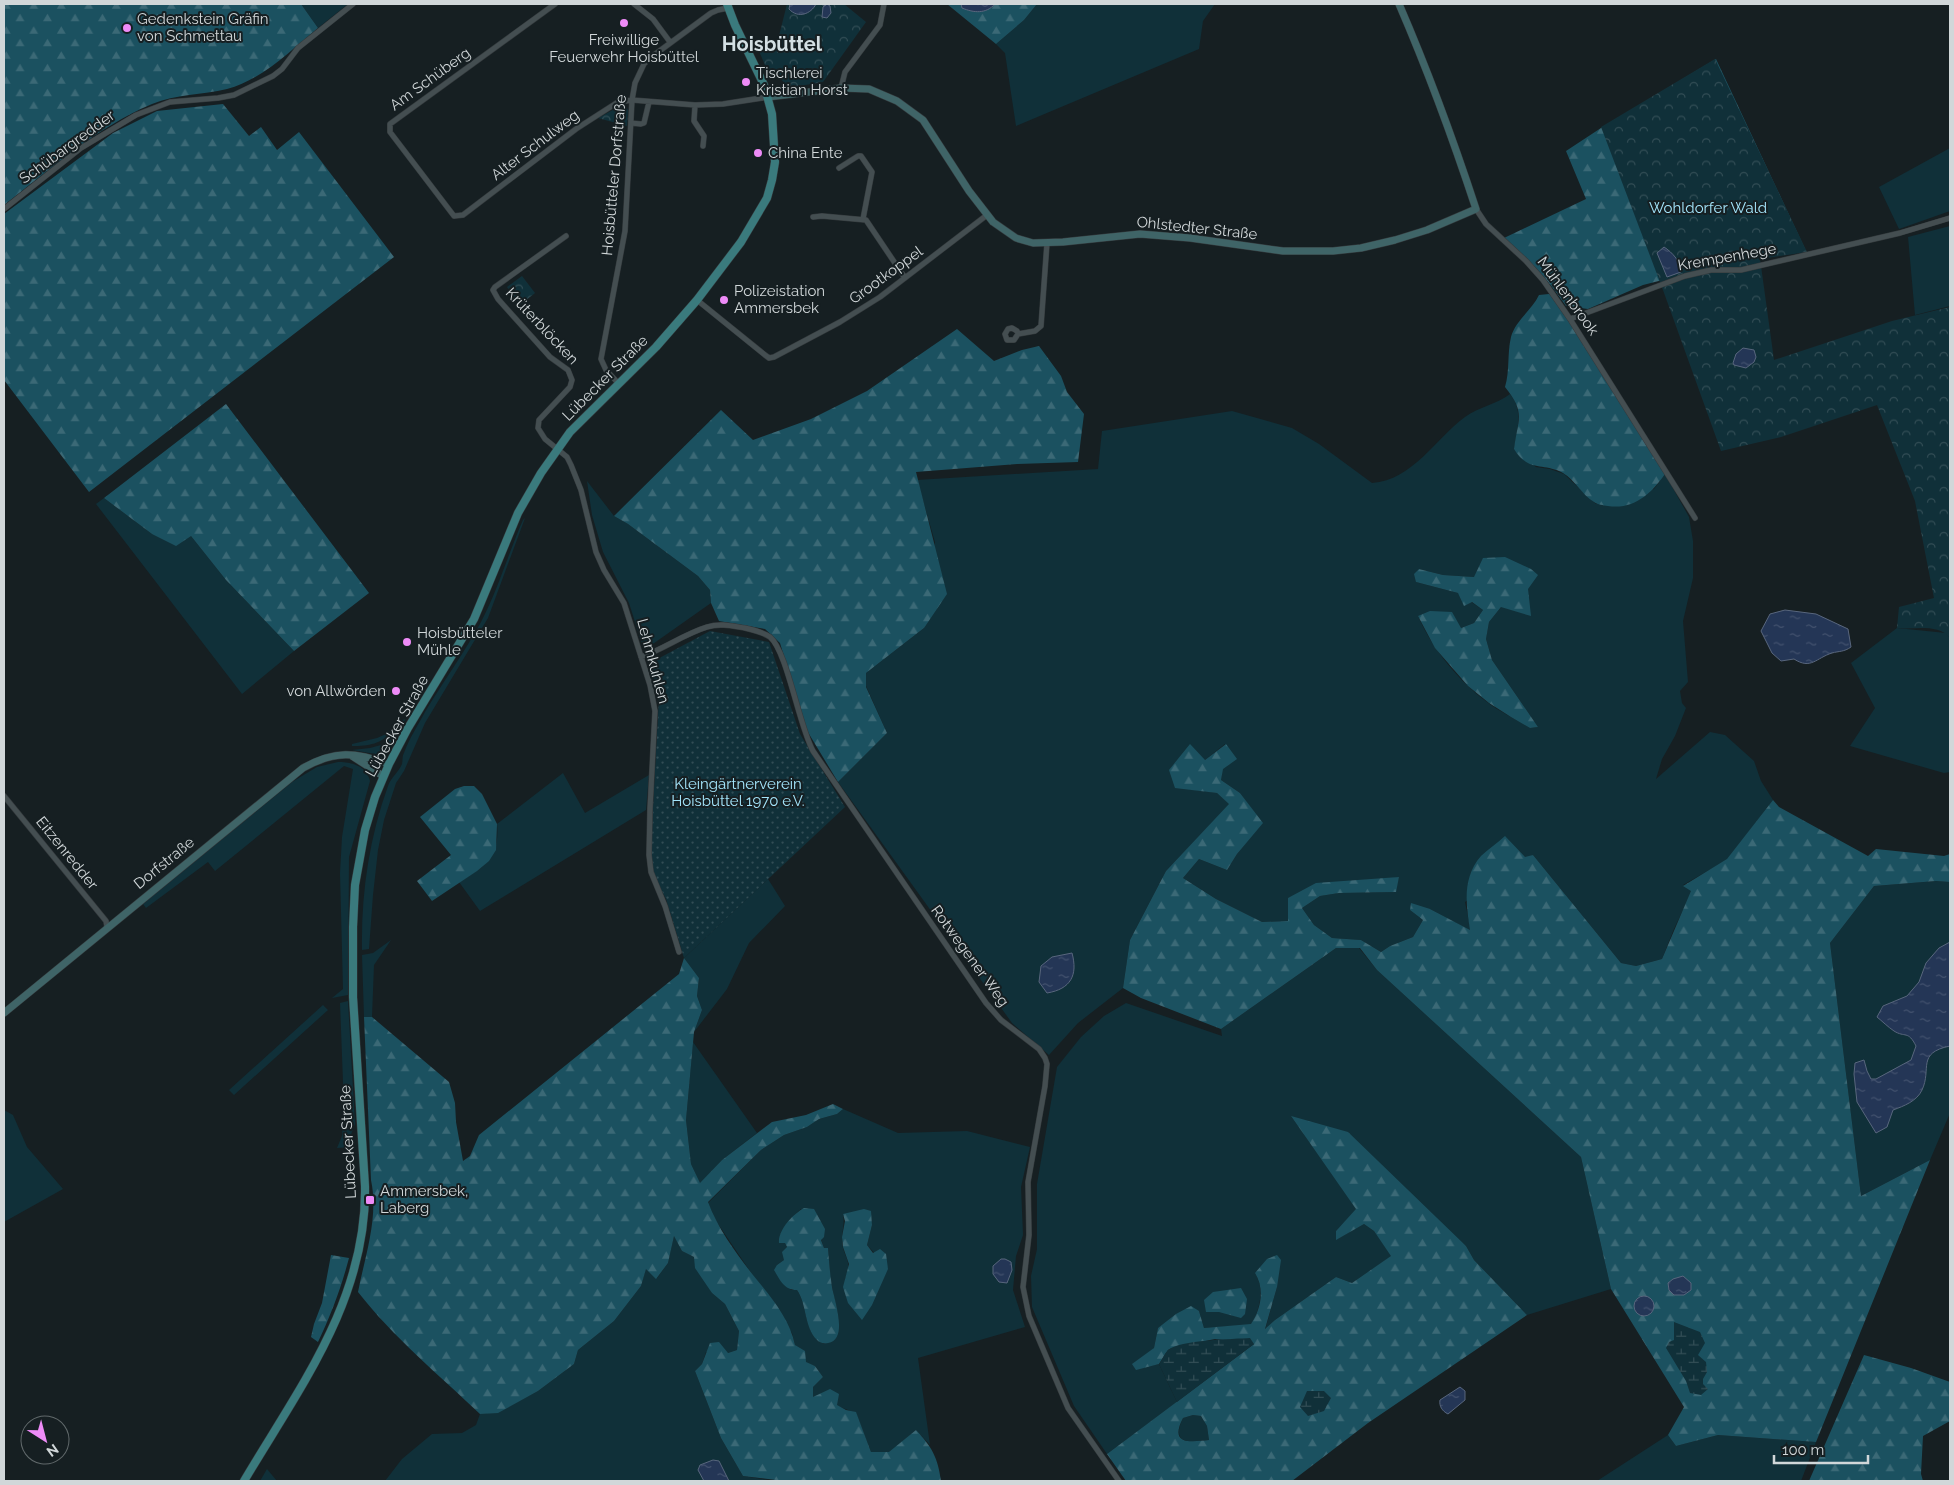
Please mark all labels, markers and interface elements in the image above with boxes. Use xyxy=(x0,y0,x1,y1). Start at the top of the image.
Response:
place label: Gedenkstein Gräfin von Schmettau xyxy=(137,10,269,45)
marker: Freiwillige Feuerwehr Hoisbüttel xyxy=(618,17,630,29)
marker: Gedenkstein Gräfin von Schmettau xyxy=(121,22,133,34)
place label: Freiwillige Feuerwehr Hoisbüttel xyxy=(549,31,700,66)
district label: Hoisbüttel xyxy=(722,32,823,56)
street label: Am Schüberg xyxy=(386,44,474,114)
place label: Tischlerei Kristian Horst xyxy=(756,64,848,99)
marker: Tischlerei Kristian Horst xyxy=(740,76,752,88)
street label: Hoisbütteler Dorfstraße xyxy=(598,94,630,256)
street label: Schübargredder xyxy=(16,106,119,188)
street label: Alter Schulweg xyxy=(487,106,583,184)
place label: China Ente xyxy=(768,144,843,162)
marker: China Ente xyxy=(752,147,764,159)
park label: Wohldorfer Wald xyxy=(1649,199,1767,217)
street label: Ohlstedter Straße xyxy=(1136,213,1258,243)
street label: Krempenhege xyxy=(1676,239,1778,275)
street label: Grootkoppel xyxy=(846,242,927,308)
street label: Mühlenbrook xyxy=(1534,253,1602,339)
place label: Polizeistation Ammersbek xyxy=(734,282,825,317)
street label: Krüterblöcken xyxy=(502,284,582,368)
marker: Polizeistation Ammersbek xyxy=(718,294,730,306)
street label: Lübecker Straße xyxy=(559,331,652,424)
street label: Lehmkuhlen xyxy=(633,617,673,705)
place label: Hoisbütteler Mühle xyxy=(417,624,503,659)
marker: Hoisbütteler Mühle xyxy=(401,636,413,648)
street label: Lübecker Straße xyxy=(362,672,432,780)
place label: von Allwörden xyxy=(286,682,386,700)
marker: von Allwörden xyxy=(390,685,402,697)
park label: Kleingärtnerverein Hoisbüttel 1970 e.V. xyxy=(671,775,805,810)
street label: Eitzenredder xyxy=(32,813,102,894)
street label: Dorfstraße xyxy=(130,833,198,893)
street label: Rotwegener Weg xyxy=(927,902,1013,1010)
street label: Lübecker Straße xyxy=(336,1085,360,1199)
place label: Ammersbek, Laberg xyxy=(380,1182,468,1217)
marker: Ammersbek, Laberg xyxy=(364,1194,376,1206)
north arrow xyxy=(20,1415,70,1465)
scale bar xyxy=(1774,1432,1868,1464)
text: N xyxy=(44,1441,62,1460)
text: 100 m xyxy=(1782,1441,1824,1459)

